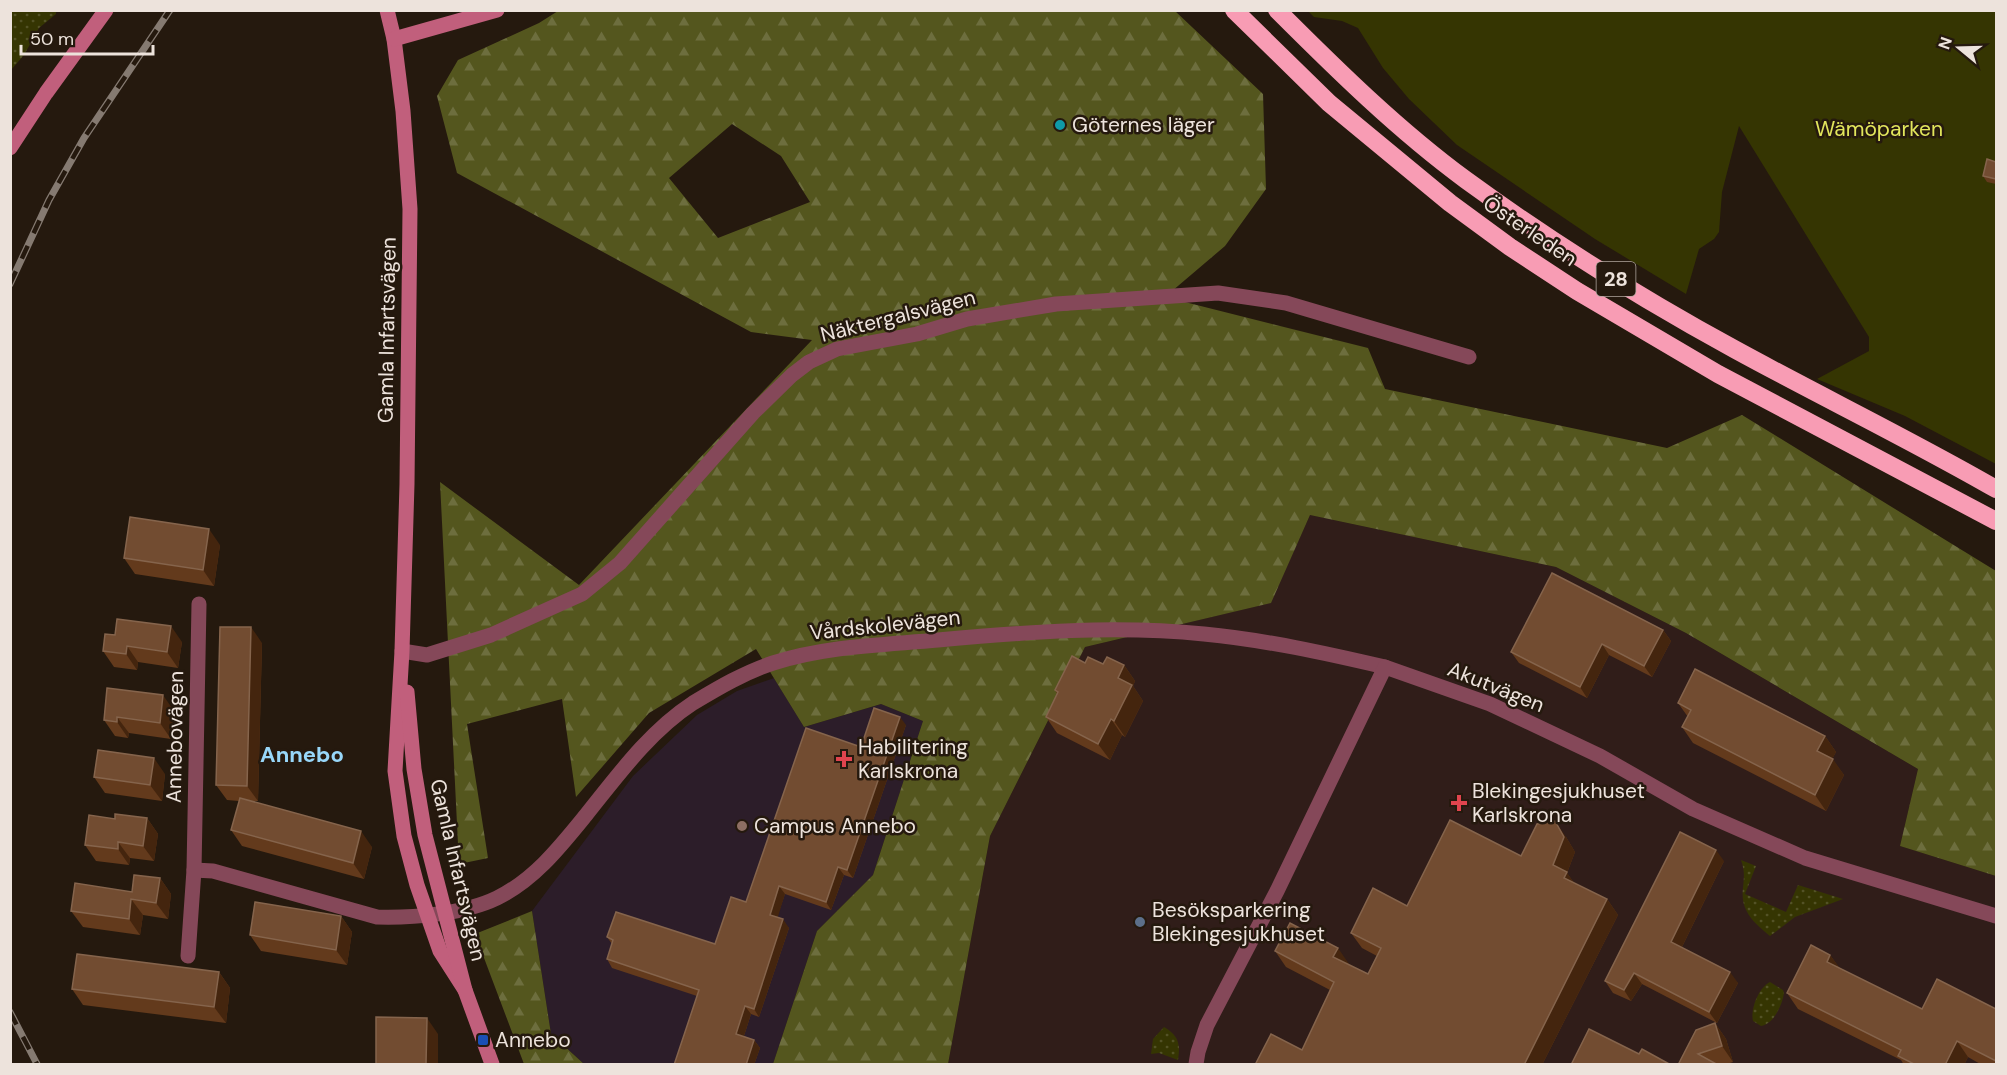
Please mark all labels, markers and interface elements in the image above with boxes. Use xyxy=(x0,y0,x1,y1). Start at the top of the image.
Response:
scale bar xyxy=(21,18,153,56)
north arrow xyxy=(1929,18,1989,78)
text: 50 m xyxy=(30,27,74,51)
text: N xyxy=(1933,34,1957,52)
place label: Göternes läger xyxy=(1072,111,1215,139)
park label: Wämöparken xyxy=(1815,115,1943,143)
marker: Göternes läger xyxy=(1053,118,1067,132)
street label: Österleden xyxy=(1478,189,1582,273)
street label: Gamla Infartsvägen xyxy=(371,237,403,423)
road number: 28 xyxy=(1596,262,1636,296)
street label: Näktergalsvägen xyxy=(817,283,979,349)
street label: Vårdskolevägen xyxy=(808,603,962,647)
street label: Akutvägen xyxy=(1443,655,1549,719)
street label: Annebovägen xyxy=(160,671,190,803)
place label: Habilitering Karlskrona xyxy=(858,733,968,785)
district label: Annebo xyxy=(260,740,344,769)
marker: Habilitering Karlskrona xyxy=(835,750,853,768)
street label: Gamla Infartsvägen xyxy=(423,776,493,964)
place label: Blekingesjukhuset Karlskrona xyxy=(1472,777,1645,829)
marker: Blekingesjukhuset Karlskrona xyxy=(1450,794,1468,812)
place label: Campus Annebo xyxy=(754,812,916,840)
marker: Campus Annebo xyxy=(735,819,749,833)
place label: Besöksparkering Blekingesjukhuset xyxy=(1152,896,1325,948)
marker: Besöksparkering Blekingesjukhuset xyxy=(1133,915,1147,929)
place label: Annebo xyxy=(495,1026,571,1054)
marker: Annebo xyxy=(476,1033,490,1047)

